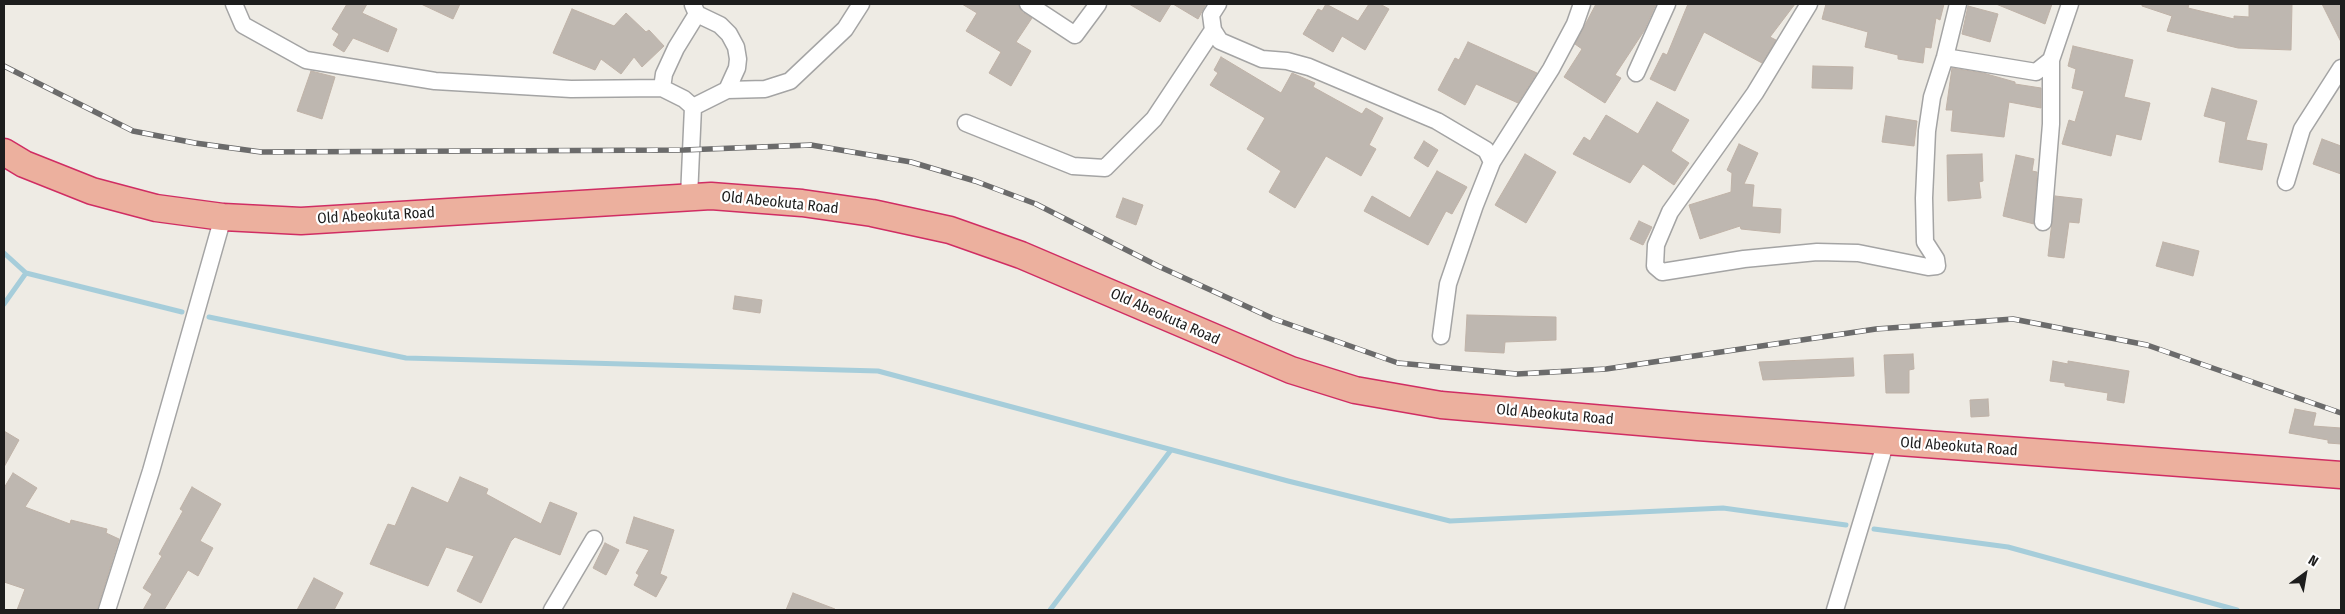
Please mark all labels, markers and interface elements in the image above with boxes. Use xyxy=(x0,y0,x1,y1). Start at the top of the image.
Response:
street label: Old Abeokuta Road xyxy=(721,188,839,218)
street label: Old Abeokuta Road xyxy=(317,204,435,228)
street label: Old Abeokuta Road xyxy=(1108,285,1222,349)
street label: Old Abeokuta Road xyxy=(1496,401,1614,429)
street label: Old Abeokuta Road xyxy=(1900,434,2018,460)
north arrow xyxy=(2280,549,2330,599)
text: N xyxy=(2305,551,2321,570)

